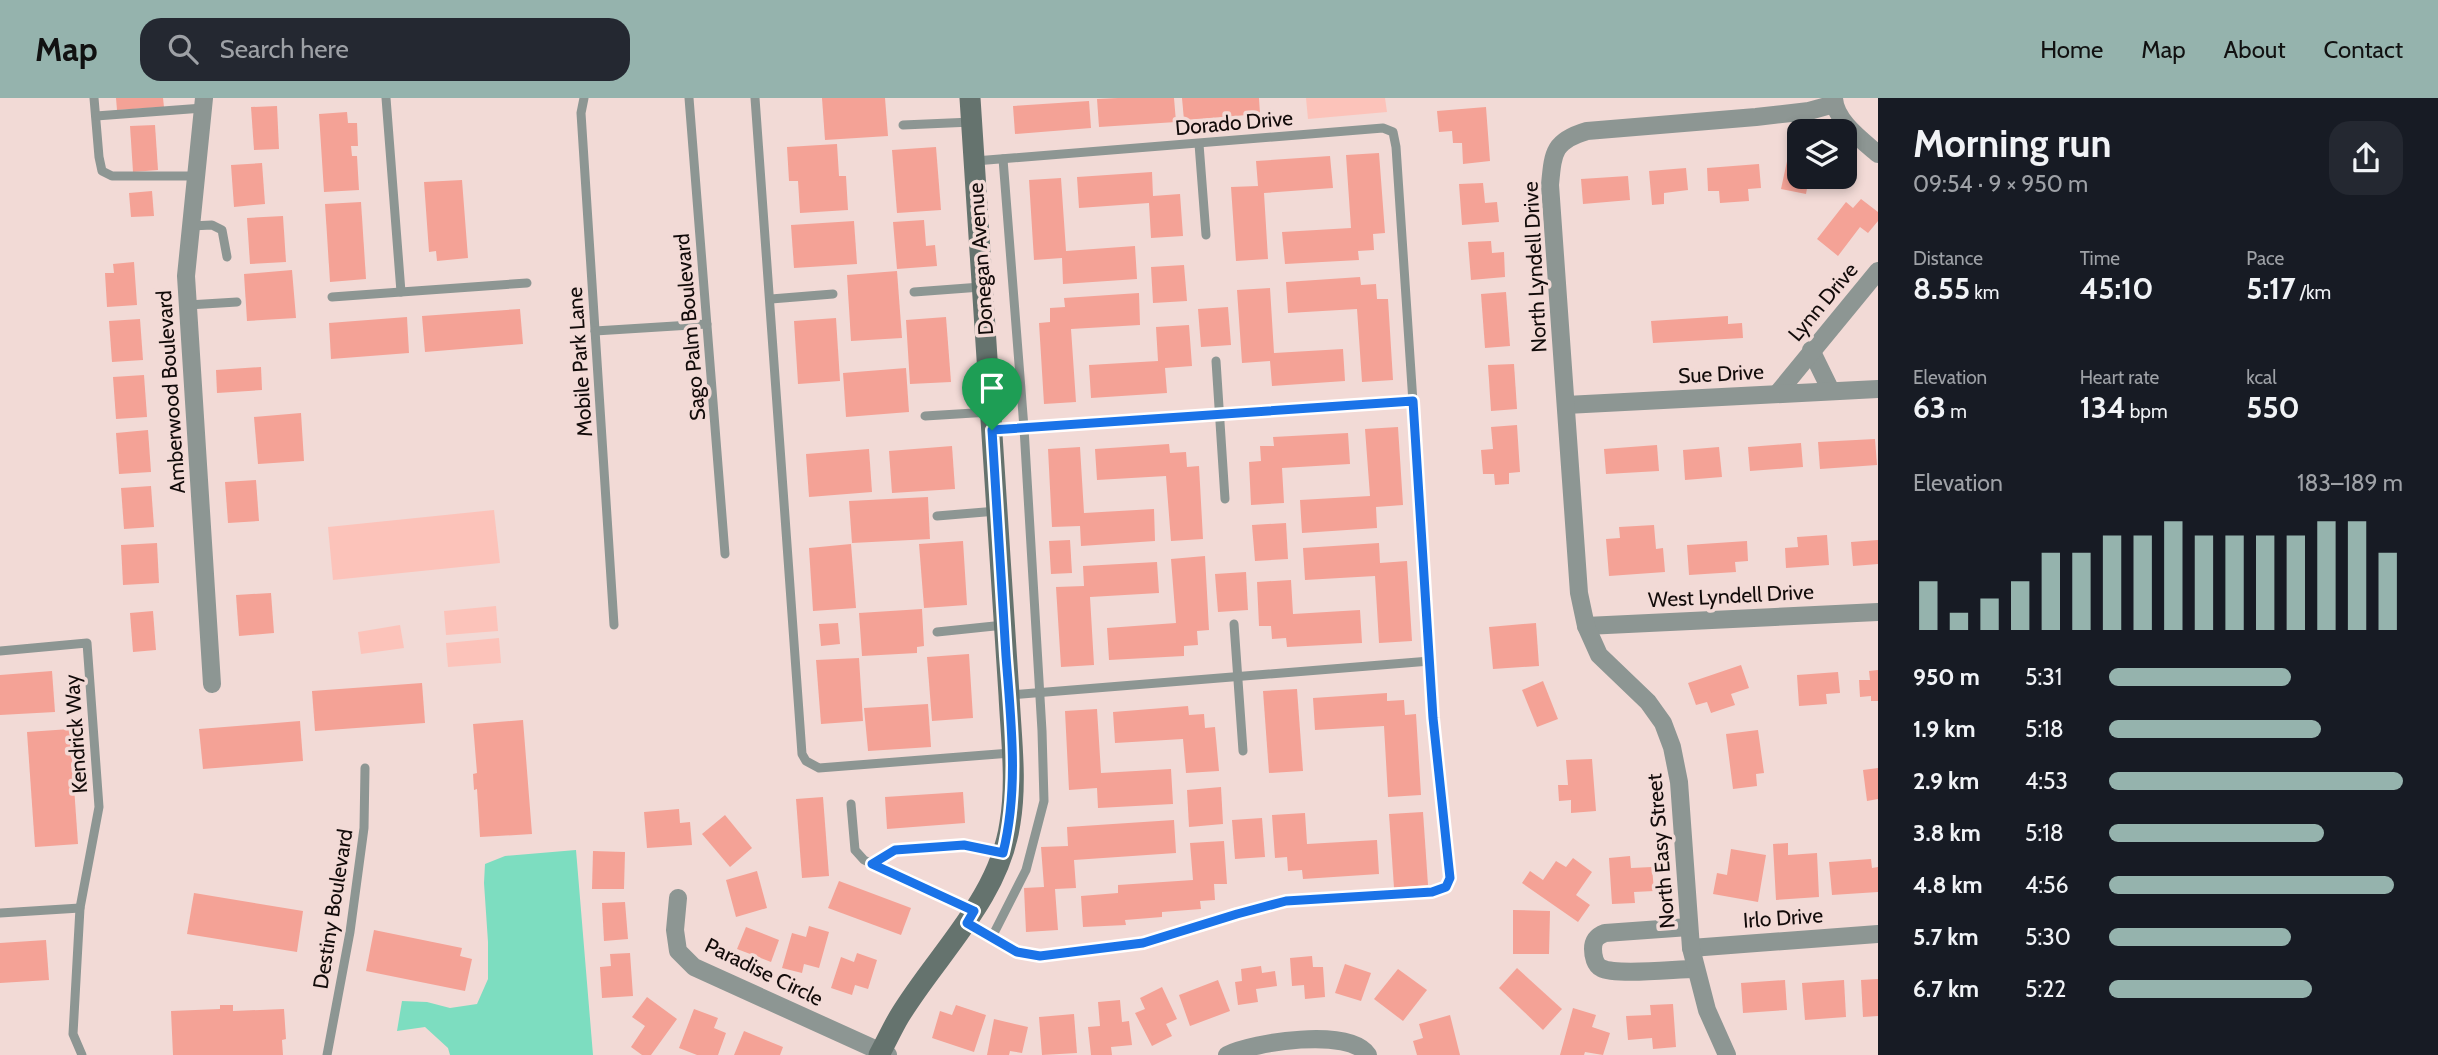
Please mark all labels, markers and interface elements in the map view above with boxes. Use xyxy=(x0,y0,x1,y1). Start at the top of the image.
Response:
search box xyxy=(140,18,630,81)
text: Map xyxy=(35,29,98,69)
icon: search xyxy=(164,30,202,68)
text: Search here xyxy=(220,33,349,65)
text: Home xyxy=(2040,35,2103,64)
text: Map xyxy=(2141,35,2186,64)
text: About xyxy=(2224,35,2286,64)
text: Contact xyxy=(2324,35,2403,64)
street label: Dorado Drive xyxy=(1174,105,1294,140)
map controls xyxy=(1787,119,1857,189)
button: layers xyxy=(1787,119,1857,189)
text: Morning run xyxy=(1913,120,2112,167)
button: share xyxy=(2329,121,2403,195)
text: 09:54 · 9 × 950 m xyxy=(1913,170,2088,198)
street label: North Lyndell Drive xyxy=(1518,181,1551,353)
street label: Donegan Avenue xyxy=(963,182,998,336)
street label: Sago Palm Boulevard xyxy=(669,232,710,422)
text: Distance xyxy=(1913,247,1983,270)
text: Time xyxy=(2080,247,2120,270)
text: Pace xyxy=(2246,247,2284,270)
street label: Lynn Drive xyxy=(1783,257,1863,346)
text: 8.55 xyxy=(1913,270,1970,307)
text: 45:10 xyxy=(2080,270,2153,307)
text: 5:17 xyxy=(2246,270,2295,307)
text: km xyxy=(1970,281,1999,304)
text: /km xyxy=(2295,281,2331,304)
street label: Mobile Park Lane xyxy=(562,286,597,438)
street label: Amberwood Boulevard xyxy=(151,289,190,495)
pin xyxy=(962,358,1022,430)
street label: Sue Drive xyxy=(1678,359,1765,388)
text: Elevation xyxy=(1913,366,1987,389)
text: Heart rate xyxy=(2080,366,2159,389)
text: kcal xyxy=(2246,366,2277,389)
icon: arrive xyxy=(973,369,1011,407)
text: 63 xyxy=(1913,389,1946,426)
text: 134 xyxy=(2080,389,2126,426)
text: 550 xyxy=(2246,389,2300,426)
text: m xyxy=(1946,400,1967,423)
text: bpm xyxy=(2126,400,2168,423)
text: Elevation xyxy=(1913,469,2003,497)
text: 183–189 m xyxy=(2297,469,2403,497)
street label: West Lyndell Drive xyxy=(1648,579,1815,612)
text: 950 m xyxy=(1913,663,1980,691)
text: 5:31 xyxy=(2025,663,2062,691)
street label: Kendrick Way xyxy=(59,673,92,794)
text: 1.9 km xyxy=(1913,715,1976,743)
text: 5:18 xyxy=(2025,715,2064,743)
text: 2.9 km xyxy=(1913,767,1979,795)
text: 4:53 xyxy=(2025,767,2068,795)
street label: North Easy Street xyxy=(1641,772,1680,930)
text: 3.8 km xyxy=(1913,819,1981,847)
text: 5:18 xyxy=(2025,819,2064,847)
street label: Destiny Boulevard xyxy=(308,827,358,991)
text: 4.8 km xyxy=(1913,871,1983,899)
text: 4:56 xyxy=(2025,871,2069,899)
street label: Irlo Drive xyxy=(1742,902,1824,933)
text: 5.7 km xyxy=(1913,923,1979,951)
text: 5:30 xyxy=(2025,923,2071,951)
street label: Paradise Circle xyxy=(701,932,828,1011)
text: 6.7 km xyxy=(1913,975,1979,1003)
text: 5:22 xyxy=(2025,975,2066,1003)

